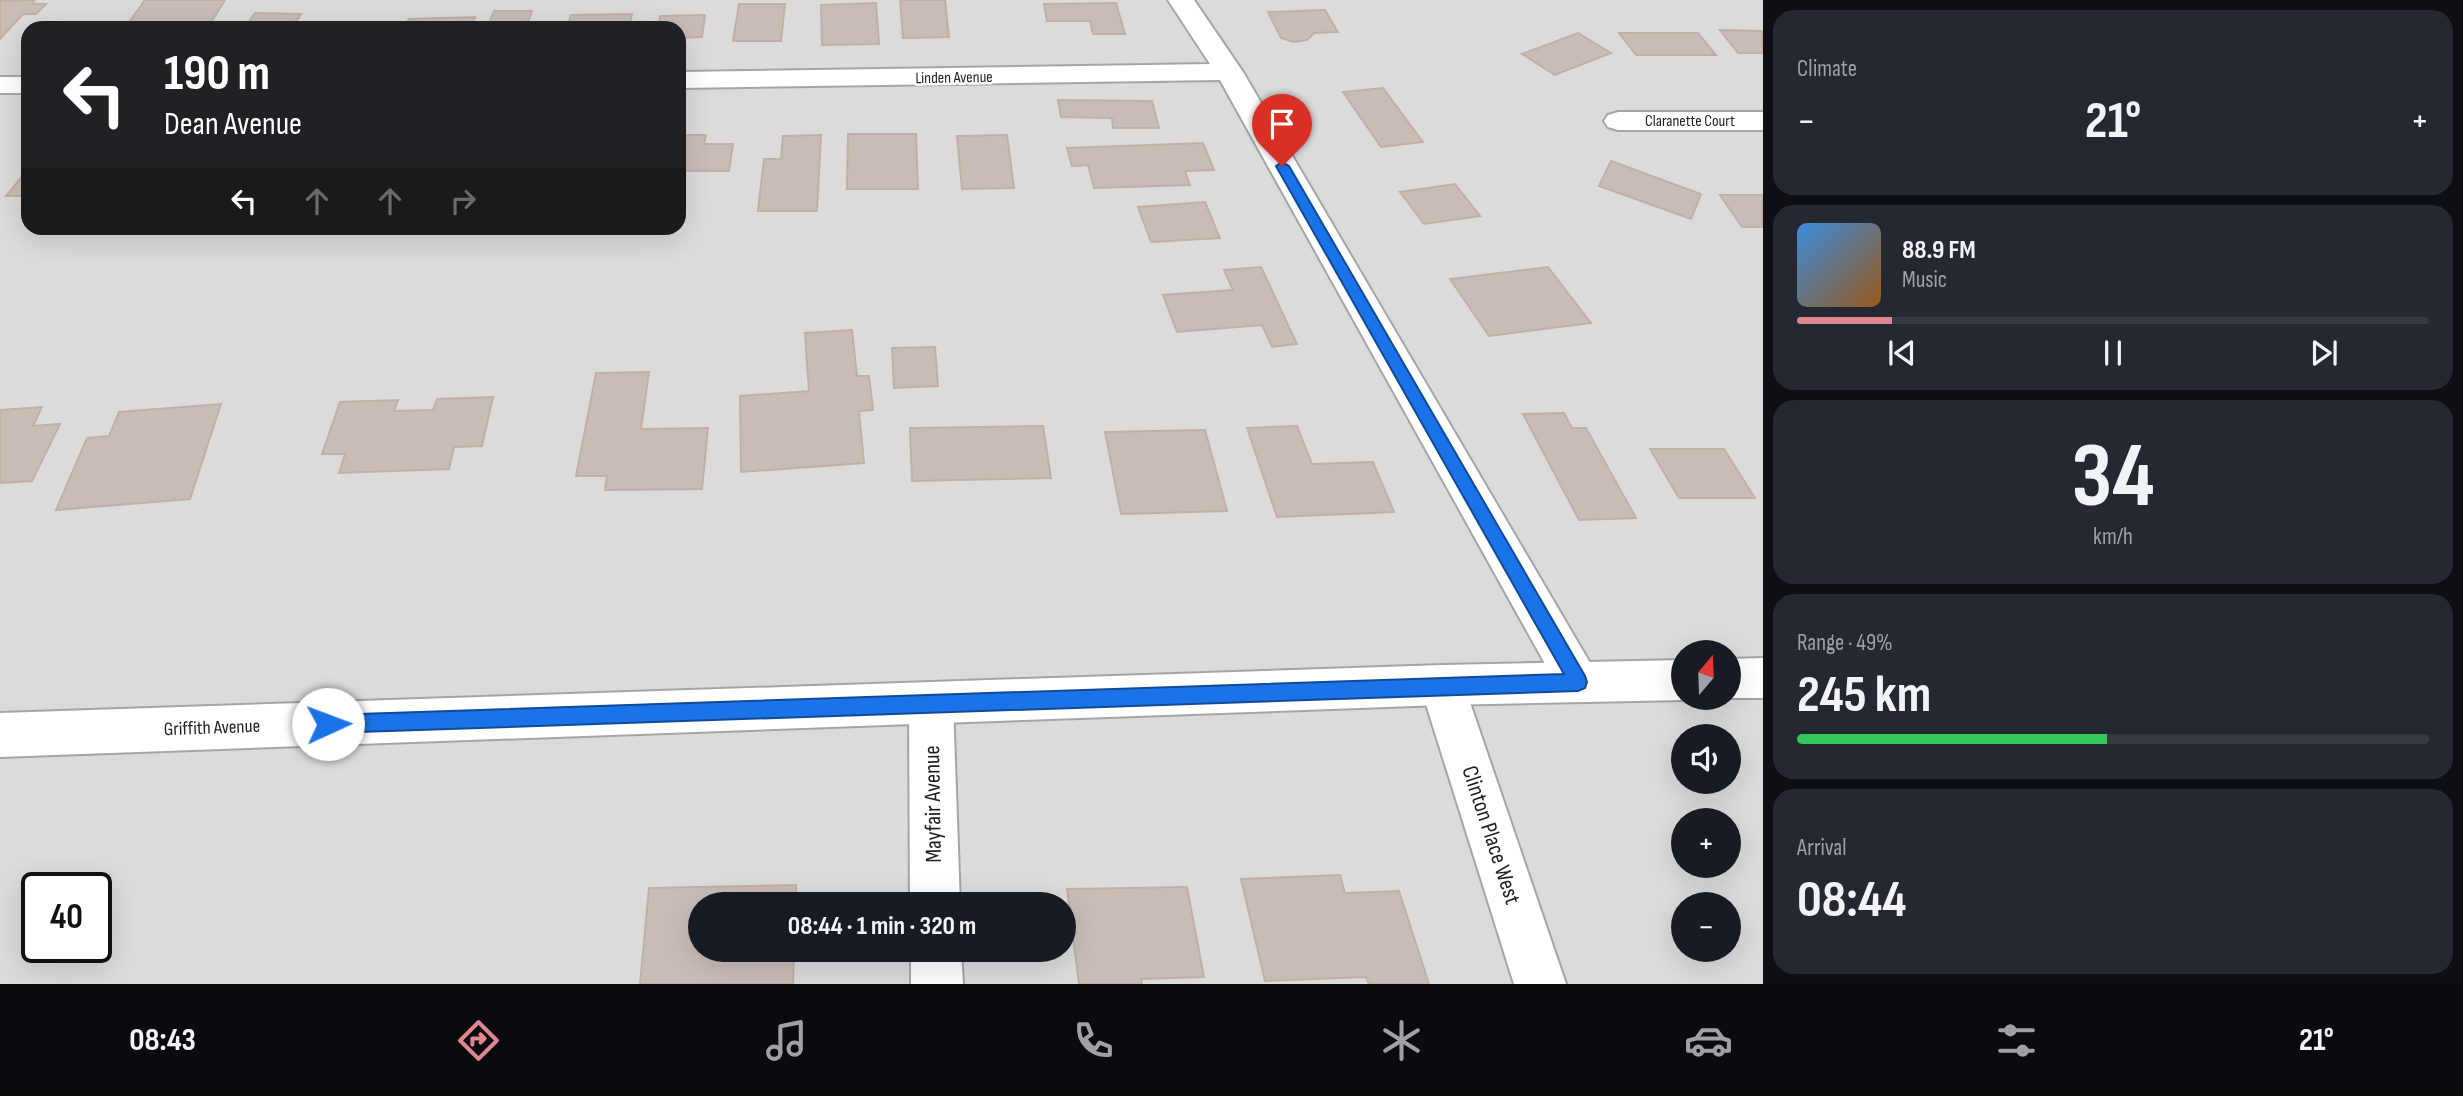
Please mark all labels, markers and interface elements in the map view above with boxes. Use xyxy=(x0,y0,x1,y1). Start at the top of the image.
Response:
text: 190 m xyxy=(164,45,270,104)
icon: left xyxy=(49,49,140,140)
text: Climate xyxy=(1797,55,1857,83)
street label: Linden Avenue xyxy=(915,68,993,88)
text: 21° xyxy=(2085,90,2141,153)
pin xyxy=(1252,94,1312,166)
text: − xyxy=(1797,99,1816,144)
text: + xyxy=(2410,99,2429,144)
text: Dean Avenue xyxy=(164,105,302,144)
icon: arrive xyxy=(1263,105,1301,143)
street label: Claranette Court xyxy=(1645,112,1735,131)
icon: left xyxy=(225,182,263,220)
icon: ahead xyxy=(298,182,336,220)
icon: ahead xyxy=(371,182,409,220)
icon: right xyxy=(444,182,482,220)
text: 88.9 FM xyxy=(1902,235,1976,266)
text: Music xyxy=(1902,266,1947,294)
icon: previous xyxy=(1883,334,1921,372)
icon: pause xyxy=(2094,334,2132,372)
icon: next xyxy=(2305,334,2343,372)
text: 34 xyxy=(2071,423,2155,532)
text: km/h xyxy=(2093,523,2133,551)
text: Range · 49% xyxy=(1797,629,1893,657)
north arrow xyxy=(1671,640,1741,710)
map controls xyxy=(1671,640,1741,962)
text: 245 km xyxy=(1797,664,1931,727)
position arrow xyxy=(291,687,365,761)
street label: Griffith Avenue xyxy=(163,715,261,741)
button: sound xyxy=(1671,724,1741,794)
street label: Mayfair Avenue xyxy=(918,745,948,863)
street label: Clinton Place West xyxy=(1455,762,1527,908)
button: + xyxy=(1671,808,1741,878)
text: Arrival xyxy=(1797,834,1846,862)
text: 08:44 xyxy=(1797,869,1906,932)
speed limit sign: 40 xyxy=(21,872,112,963)
button: − xyxy=(1671,892,1741,962)
text: 08:44 · 1 min · 320 m xyxy=(788,911,976,942)
icon: directions xyxy=(454,1016,503,1065)
icon: music xyxy=(762,1016,811,1065)
icon: phone xyxy=(1069,1016,1118,1065)
icon: climate xyxy=(1377,1016,1426,1065)
icon: car xyxy=(1684,1016,1733,1065)
icon: filters xyxy=(1992,1016,2041,1065)
text: 08:43 xyxy=(129,1021,196,1060)
text: 21° xyxy=(2299,1021,2334,1060)

